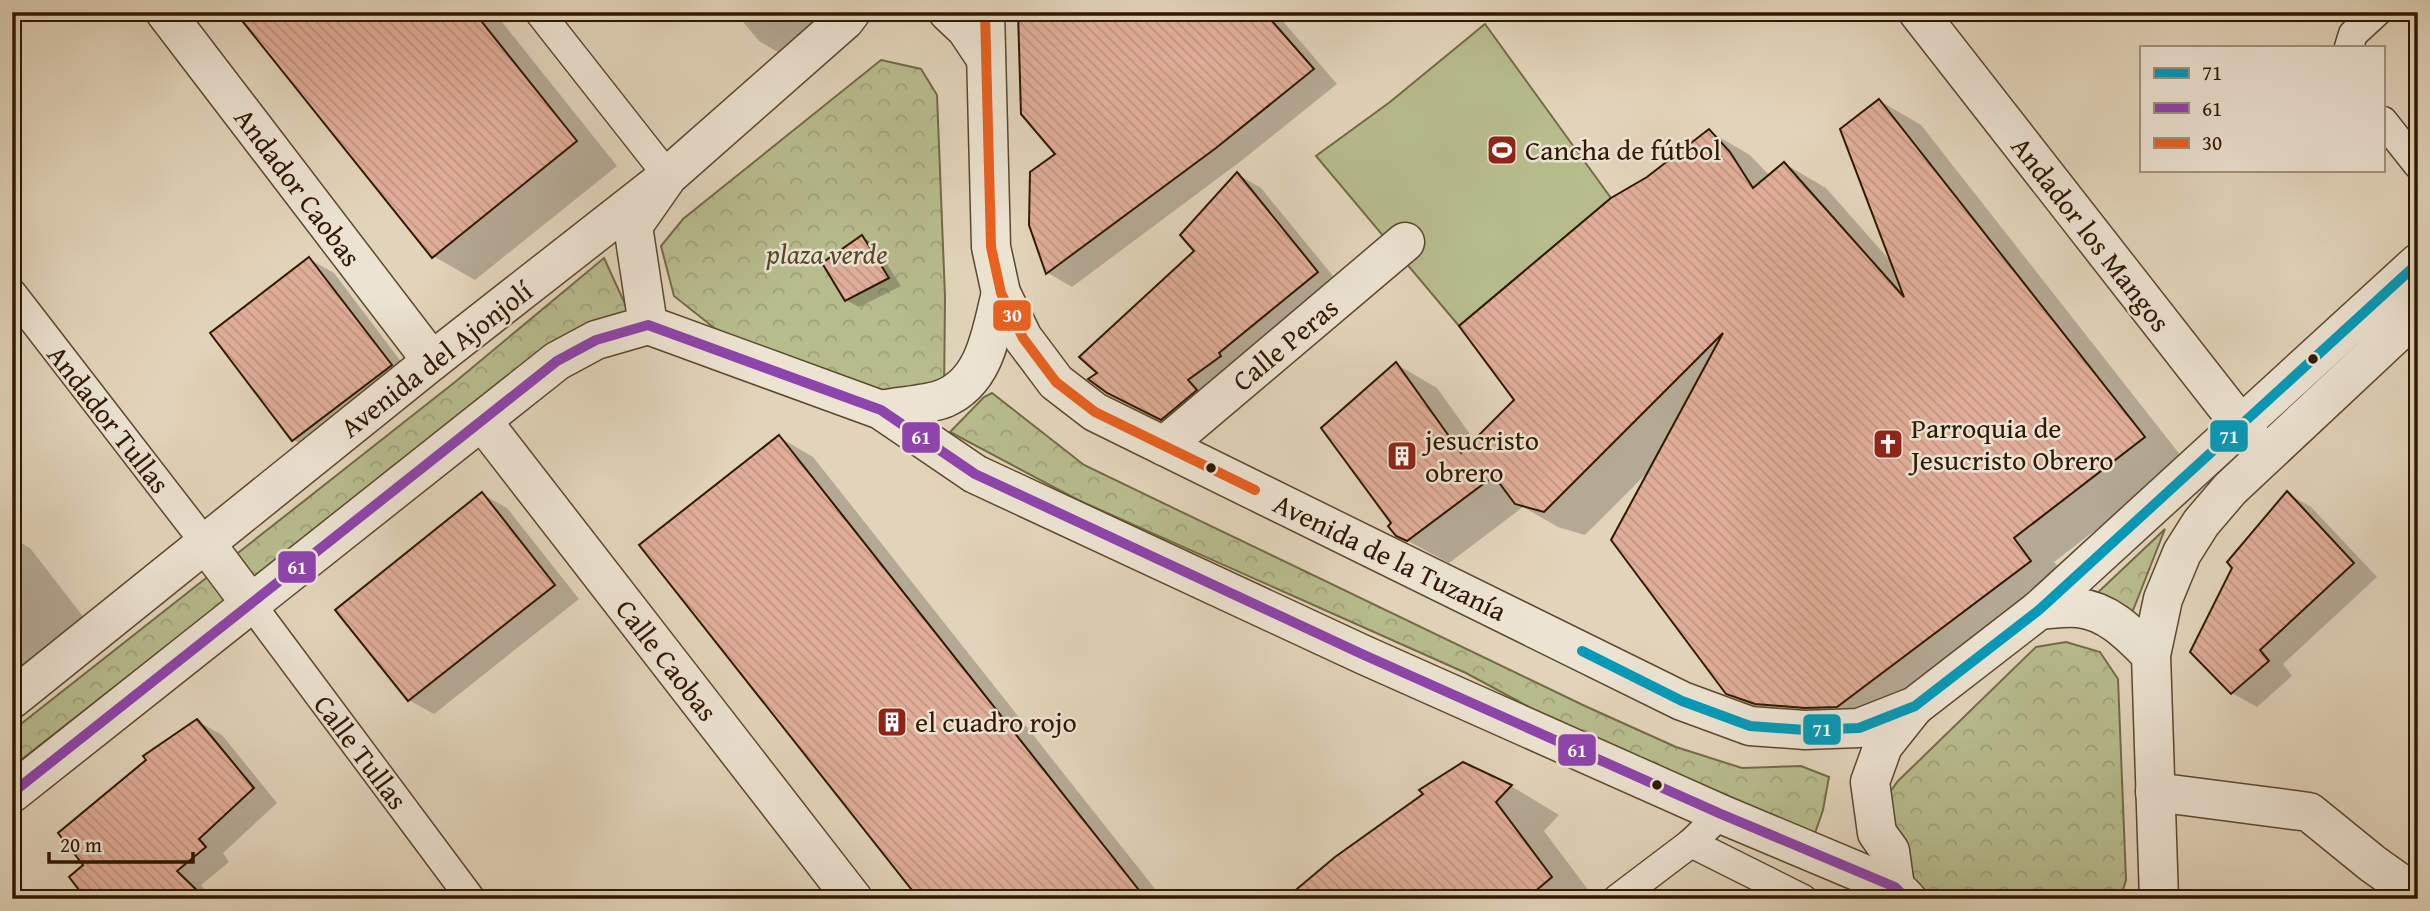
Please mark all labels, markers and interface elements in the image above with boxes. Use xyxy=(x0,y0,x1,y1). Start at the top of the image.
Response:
legend xyxy=(2140,46,2384,172)
text: 71 xyxy=(2202,57,2222,88)
text: 61 xyxy=(2202,93,2222,124)
street label: Andador Caobas xyxy=(225,99,372,275)
street label: Andador los Mangos xyxy=(2002,127,2181,340)
text: 30 xyxy=(2202,127,2222,158)
place label: Cancha de fútbol xyxy=(1525,129,1721,170)
sports icon: Cancha de fútbol xyxy=(1485,133,1519,167)
park label: plaza verde xyxy=(766,233,887,274)
street label: Avenida del Ajonjolí xyxy=(331,270,541,447)
street label: Calle Peras xyxy=(1223,287,1347,400)
line badge: 30 xyxy=(992,299,1032,332)
text: 30 xyxy=(1002,301,1022,329)
street label: Andador Tullas xyxy=(38,336,181,502)
unlabelled marker xyxy=(2306,352,2320,366)
place label: Parroquia de Jesucristo Obrero xyxy=(1908,407,2114,480)
place label: jesucristo obrero xyxy=(1421,419,1539,492)
line badge: 71 xyxy=(2209,419,2249,453)
line badge: 61 xyxy=(901,421,941,454)
text: 71 xyxy=(2219,422,2239,450)
text: 61 xyxy=(911,423,931,451)
church icon: Parroquia de Jesucristo Obrero xyxy=(1871,427,1905,461)
building icon: jesucristo obrero xyxy=(1385,439,1419,473)
unlabelled marker xyxy=(1204,461,1218,475)
street label: Avenida de la Tuzanía xyxy=(1267,482,1514,631)
line badge: 61 xyxy=(277,550,317,584)
text: 61 xyxy=(287,553,307,581)
street label: Calle Caobas xyxy=(607,590,728,729)
street label: Calle Tullas xyxy=(305,686,418,818)
place label: el cuadro rojo xyxy=(915,701,1077,742)
building icon: el cuadro rojo xyxy=(875,705,909,739)
line badge: 71 xyxy=(1802,713,1842,746)
text: 71 xyxy=(1812,715,1832,743)
line badge: 61 xyxy=(1557,733,1597,767)
text: 61 xyxy=(1567,736,1587,764)
unlabelled marker xyxy=(1650,778,1664,792)
scale bar xyxy=(49,820,192,864)
text: 20 m xyxy=(60,829,102,860)

